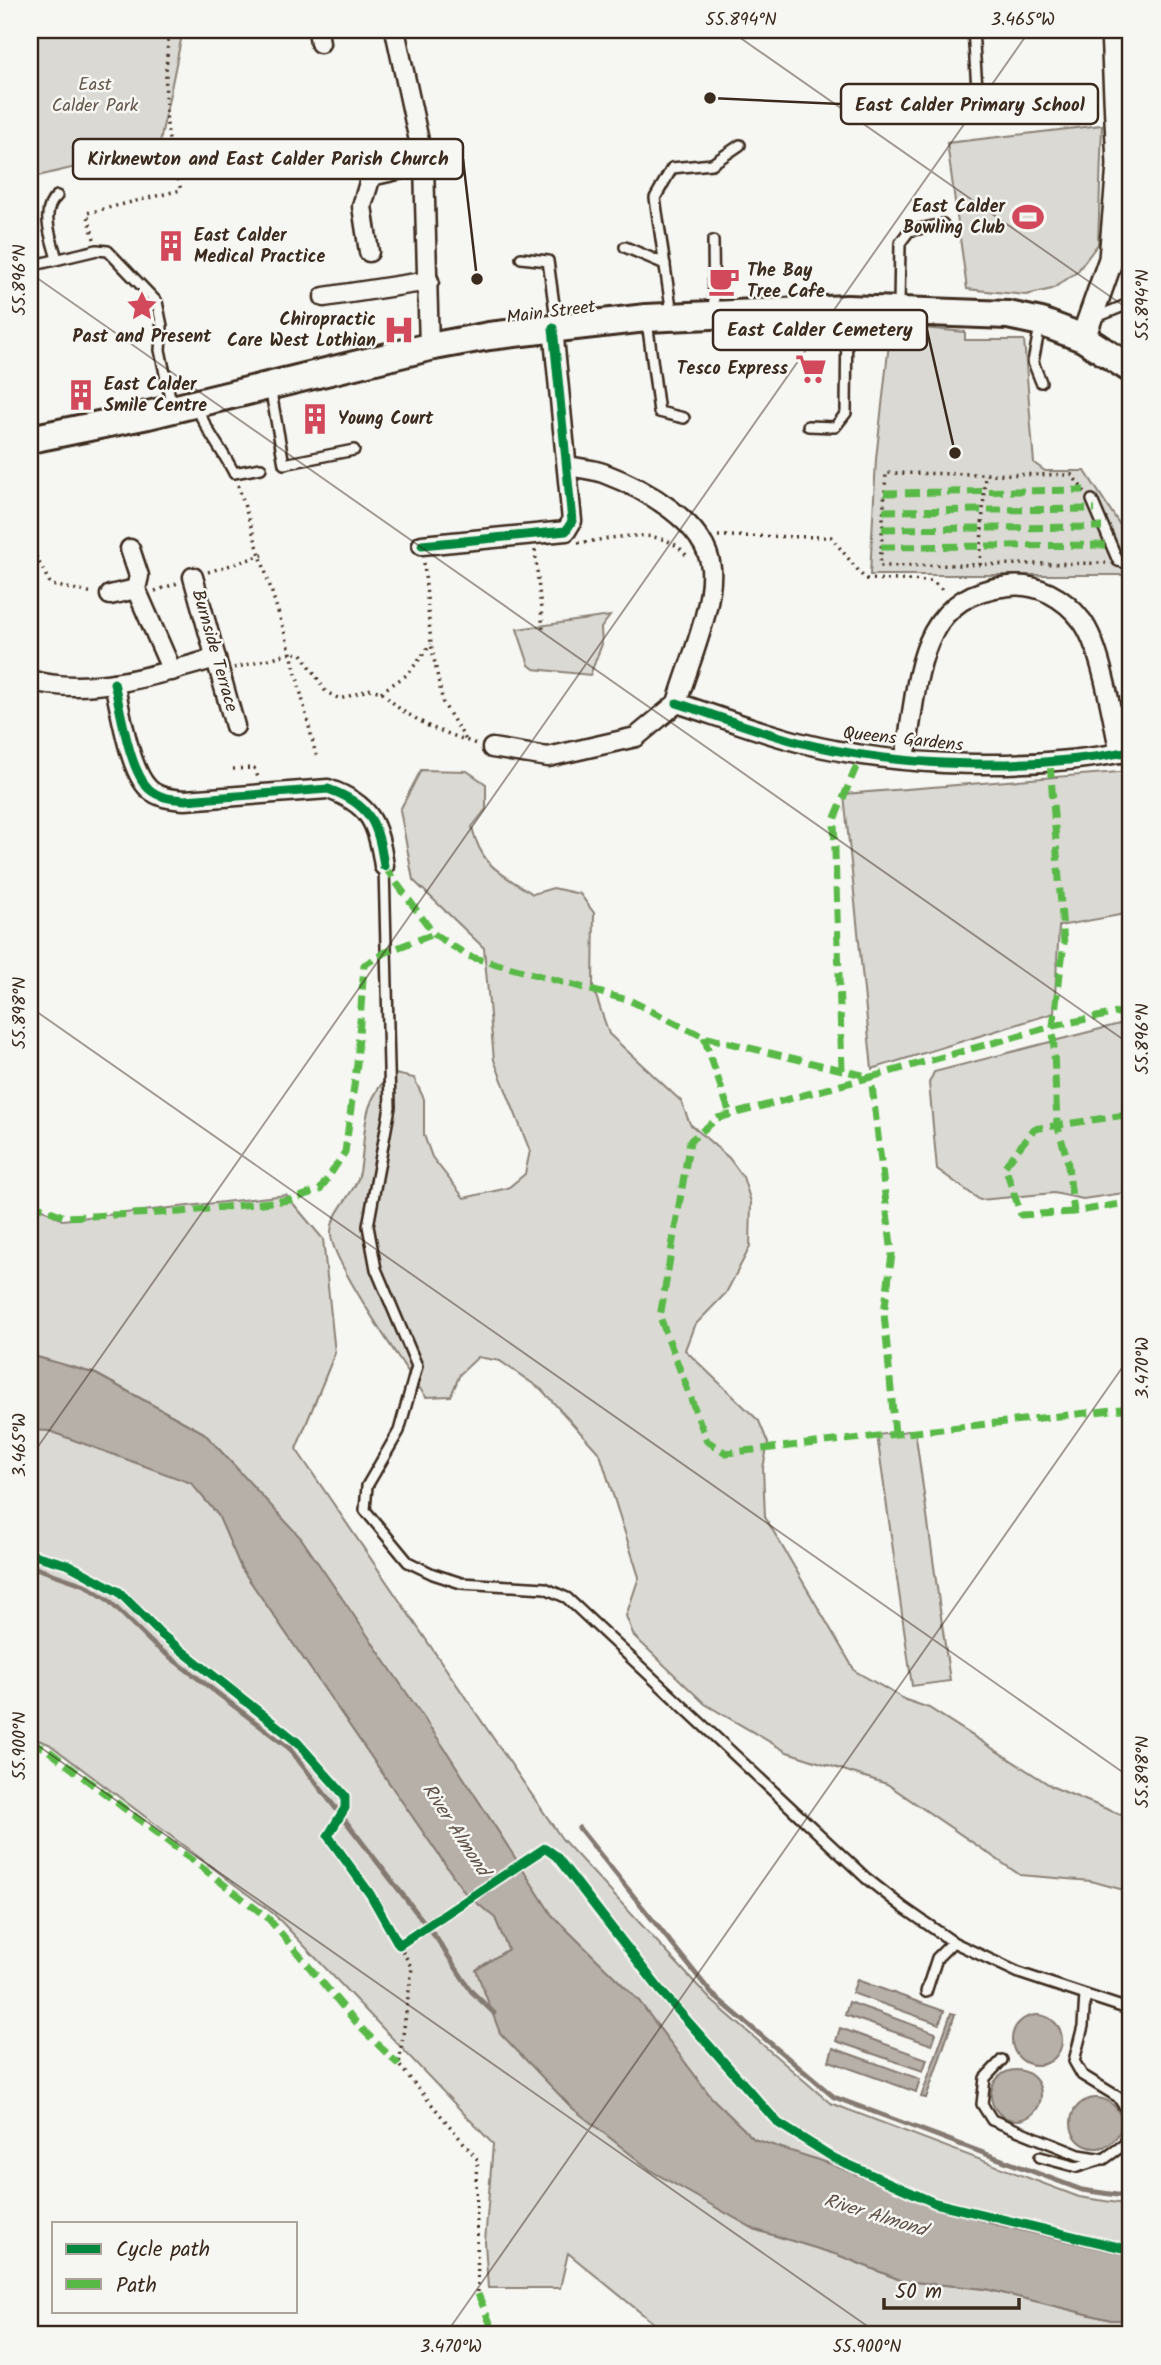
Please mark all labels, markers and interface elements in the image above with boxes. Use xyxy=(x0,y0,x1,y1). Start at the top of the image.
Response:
text: 55.894°N xyxy=(705,6,777,35)
text: 3.465°W xyxy=(991,6,1055,35)
park label: East Calder Park xyxy=(52,71,139,121)
callout: East Calder Primary School xyxy=(841,84,1098,124)
text: East Calder Primary School xyxy=(855,91,1086,121)
callout: Kirknewton and East Calder Parish Church xyxy=(73,139,463,179)
text: Kirknewton and East Calder Parish Church xyxy=(87,145,449,175)
place label: East Calder Bowling Club xyxy=(903,193,1006,243)
sports icon: East Calder Bowling Club xyxy=(1011,200,1045,234)
place label: East Calder Medical Practice xyxy=(194,222,325,272)
building icon: East Calder Medical Practice xyxy=(154,229,188,263)
text: 55.896°N xyxy=(6,244,35,316)
place label: The Bay Tree Cafe xyxy=(747,257,825,307)
cafe icon: The Bay Tree Cafe xyxy=(707,264,741,298)
text: 55.894°N xyxy=(1129,269,1158,341)
place icon: Past and Present xyxy=(125,289,159,323)
street label: Main Street xyxy=(505,293,598,333)
place label: Chiropractic Care West Lothian xyxy=(227,306,376,356)
callout: East Calder Cemetery xyxy=(713,310,927,350)
hospital icon: Chiropractic Care West Lothian xyxy=(382,313,416,347)
text: East Calder Cemetery xyxy=(727,316,913,346)
place label: Past and Present xyxy=(73,323,212,352)
supermarket icon: Tesco Express xyxy=(794,352,828,386)
place label: Tesco Express xyxy=(677,355,789,384)
place label: East Calder Smile Centre xyxy=(104,371,207,421)
building icon: East Calder Smile Centre xyxy=(64,378,98,412)
building icon: Young Court xyxy=(298,402,332,436)
place label: Young Court xyxy=(338,405,434,434)
street label: Burnside Terrace xyxy=(183,586,245,716)
street label: Queens Gardens xyxy=(842,719,965,761)
text: 55.898°N xyxy=(6,977,35,1049)
text: 55.896°N xyxy=(1129,1003,1158,1075)
text: 3.470°W xyxy=(1129,1337,1158,1399)
text: 3.465°W xyxy=(6,1413,35,1477)
text: 55.900°N xyxy=(6,1712,35,1780)
text: 55.898°N xyxy=(1129,1736,1158,1808)
water label: River Almond xyxy=(414,1778,499,1886)
water label: River Almond xyxy=(820,2186,934,2247)
legend xyxy=(52,2222,298,2312)
text: Cycle path xyxy=(116,2234,210,2267)
scale bar xyxy=(884,2267,1019,2311)
text: Path xyxy=(116,2270,157,2303)
text: 50 m xyxy=(895,2276,942,2309)
text: 3.470°W xyxy=(420,2333,482,2362)
text: 55.900°N xyxy=(833,2333,901,2362)

